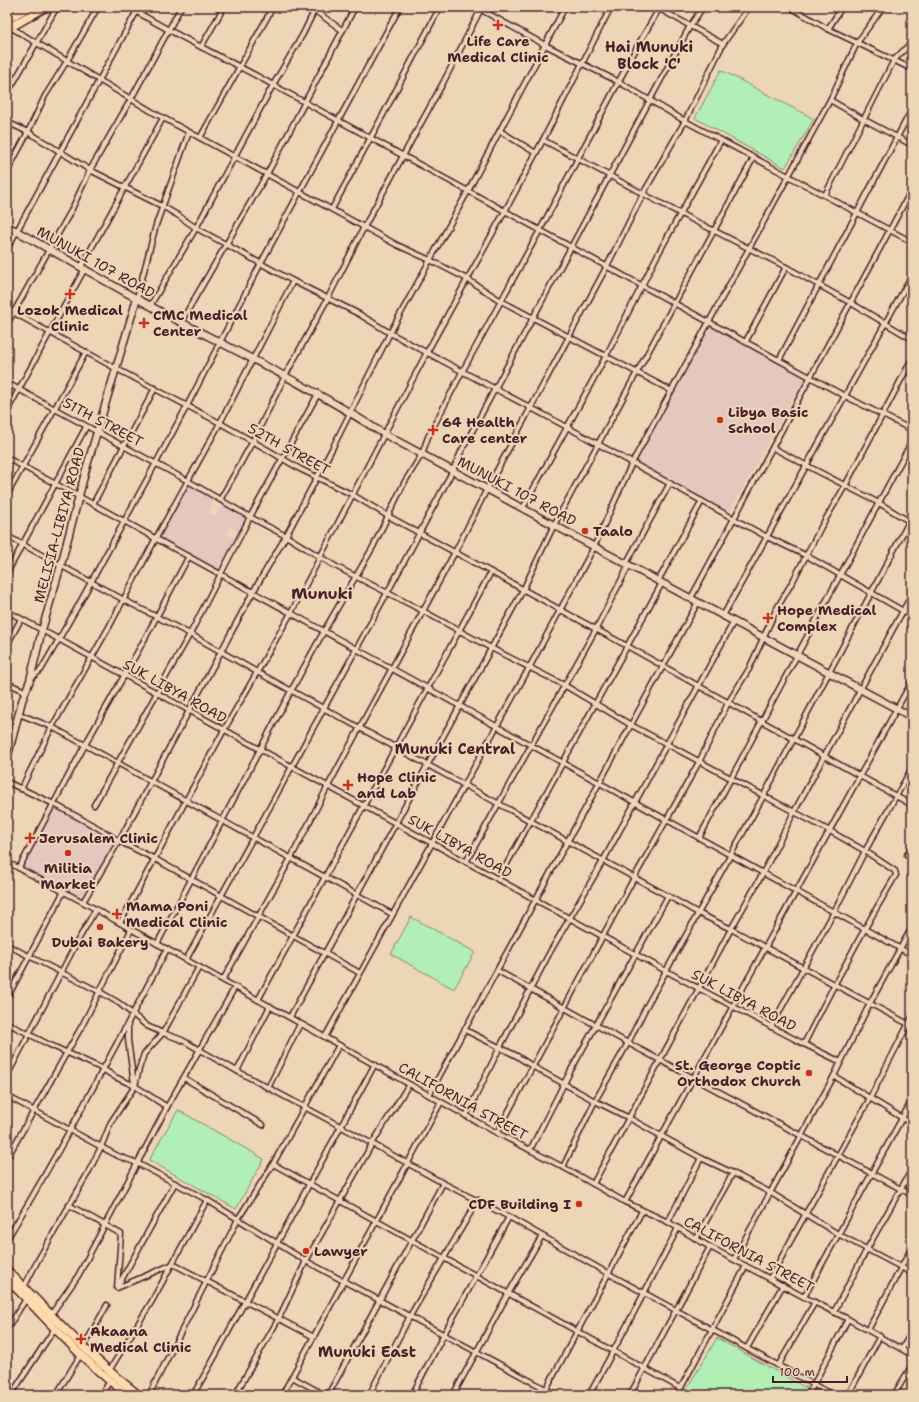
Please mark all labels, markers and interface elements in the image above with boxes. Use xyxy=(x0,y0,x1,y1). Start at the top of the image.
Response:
marker: Life Care Medical Clinic xyxy=(492,19,504,31)
place label: Life Care Medical Clinic xyxy=(447,32,549,66)
district label: Hai Munuki Block 'C' xyxy=(605,37,693,74)
street label: MUNUKI 107 ROAD xyxy=(34,222,158,302)
marker: Lozok Medical Clinic xyxy=(64,288,76,300)
place label: Lozok Medical Clinic xyxy=(17,301,123,335)
place label: CMC Medical Center xyxy=(153,306,248,340)
marker: CMC Medical Center xyxy=(138,317,150,329)
street label: 51TH STREET xyxy=(60,393,147,451)
place label: Libya Basic School xyxy=(728,403,808,437)
place label: 64 Health Care center xyxy=(442,413,528,447)
marker: Libya Basic School xyxy=(715,415,725,425)
street label: 52TH STREET xyxy=(245,419,334,479)
marker: 64 Health Care center xyxy=(427,424,439,436)
street label: MELISIA-LIBIYA ROAD xyxy=(30,445,88,605)
street label: MUNUKI 107 ROAD xyxy=(454,452,580,530)
place label: Taalo xyxy=(593,522,633,540)
marker: Taalo xyxy=(580,526,590,536)
district label: Munuki xyxy=(291,583,353,604)
place label: Hope Medical Complex xyxy=(777,601,876,635)
marker: Hope Medical Complex xyxy=(762,612,774,624)
street label: SUK LIBYA ROAD xyxy=(120,655,230,727)
district label: Munuki Central xyxy=(395,739,515,759)
place label: Hope Clinic and Lab xyxy=(357,768,436,802)
marker: Hope Clinic and Lab xyxy=(342,779,354,791)
street label: SUK LIBYA ROAD xyxy=(405,810,515,882)
place label: Jerusalem Clinic xyxy=(39,829,158,847)
marker: Jerusalem Clinic xyxy=(24,832,36,844)
marker: Militia Market xyxy=(63,848,73,858)
place label: Militia Market xyxy=(41,859,96,893)
place label: Mama Poni Medical Clinic xyxy=(126,897,227,931)
marker: Mama Poni Medical Clinic xyxy=(111,908,123,920)
marker: Dubai Bakery xyxy=(95,922,105,932)
place label: Dubai Bakery xyxy=(51,933,149,951)
street label: SUK LIBYA ROAD xyxy=(689,965,799,1035)
place label: St. George Coptic Orthodox Church xyxy=(675,1056,801,1090)
street label: CALIFORNIA STREET xyxy=(395,1058,531,1144)
marker: St. George Coptic Orthodox Church xyxy=(804,1068,814,1078)
place label: CDF Building I xyxy=(469,1195,571,1213)
marker: CDF Building I xyxy=(574,1199,584,1209)
street label: CALIFORNIA STREET xyxy=(681,1212,818,1296)
place label: Lawyer xyxy=(314,1242,368,1260)
marker: Lawyer xyxy=(301,1246,311,1256)
place label: Akaana Medical Clinic xyxy=(90,1322,191,1356)
marker: Akaana Medical Clinic xyxy=(75,1333,87,1345)
district label: Munuki East xyxy=(318,1342,416,1362)
scale bar xyxy=(773,1358,847,1384)
text: 100 m xyxy=(779,1364,815,1380)

